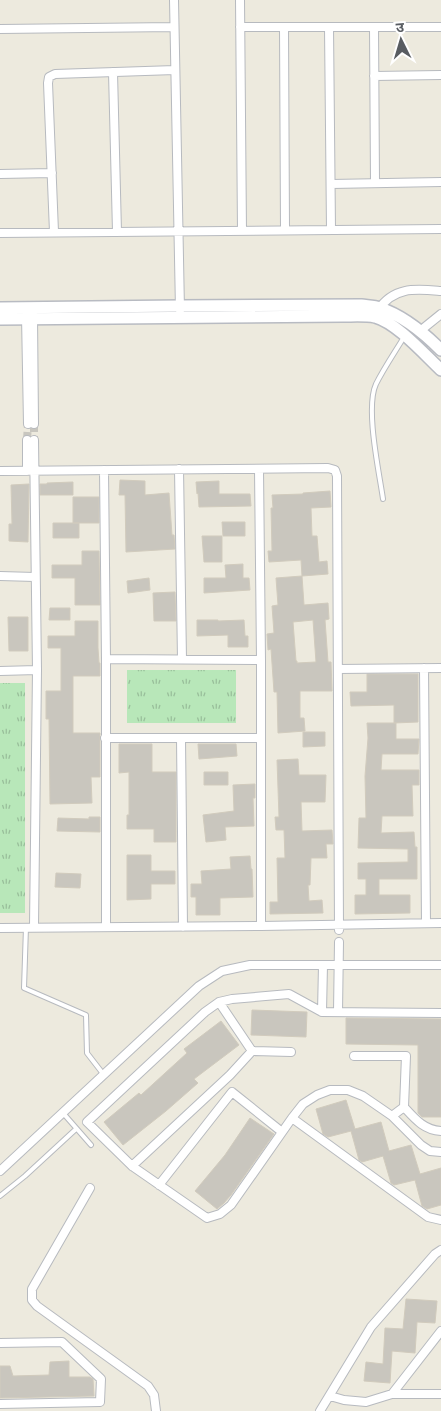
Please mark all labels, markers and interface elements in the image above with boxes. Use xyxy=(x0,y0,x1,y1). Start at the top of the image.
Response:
north arrow xyxy=(376,15,426,65)
text: उ xyxy=(395,19,405,35)

